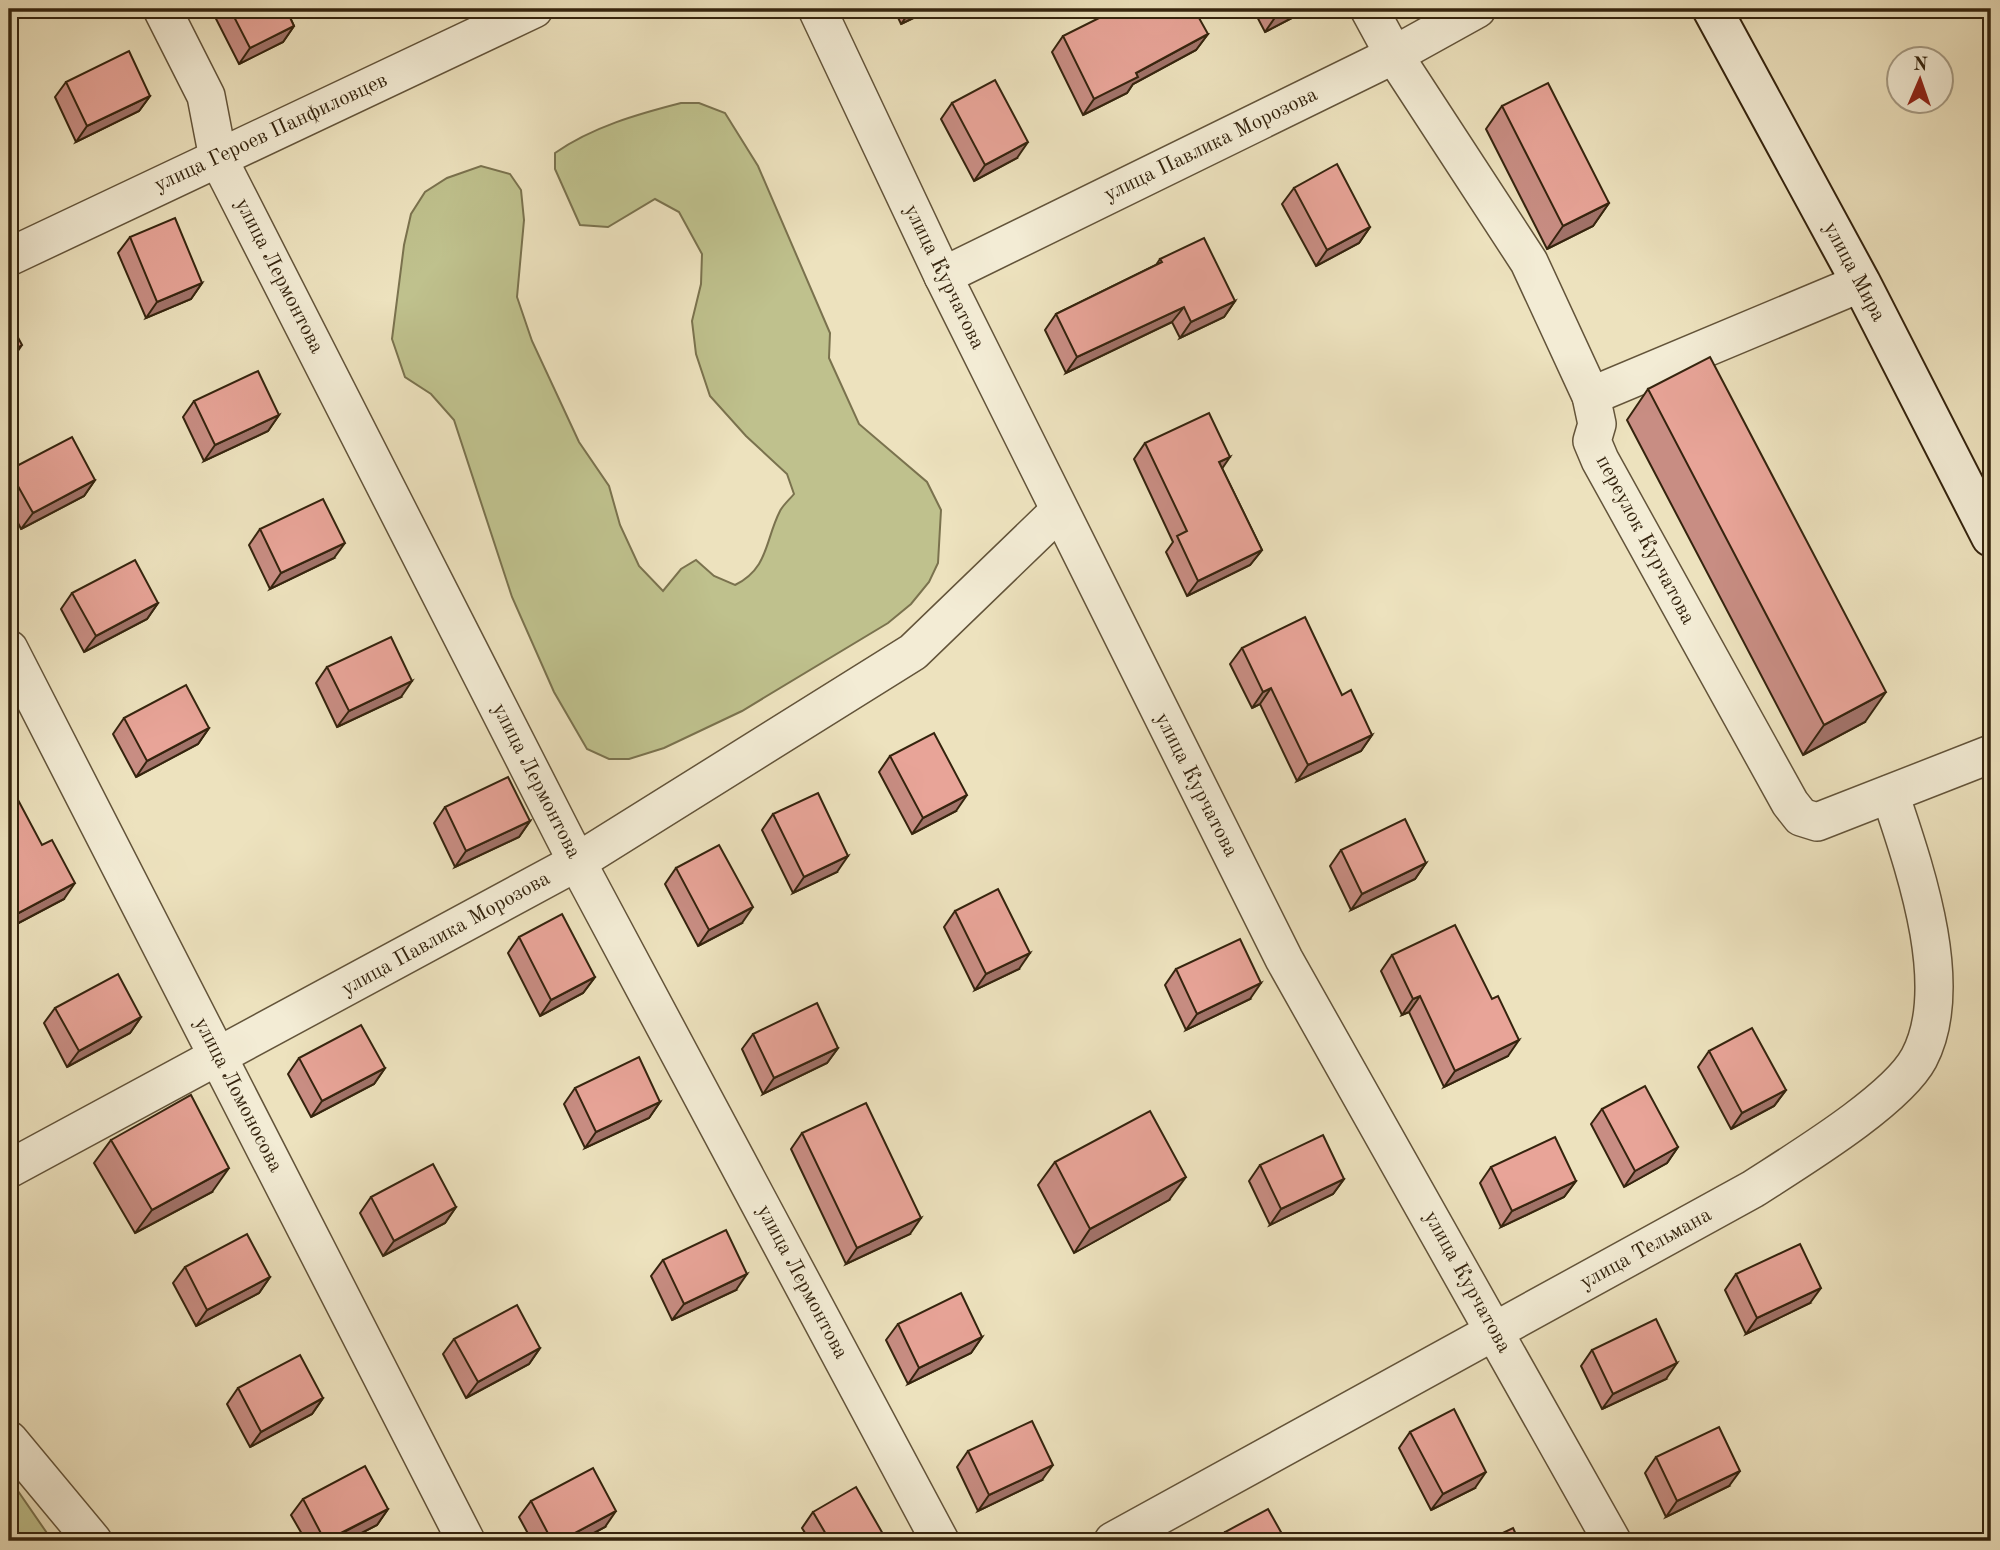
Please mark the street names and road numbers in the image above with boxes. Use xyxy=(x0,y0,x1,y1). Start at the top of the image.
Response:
street label: улица Героев Панфиловцев xyxy=(151,70,391,196)
street label: улица Павлика Морозова xyxy=(1101,84,1321,206)
street label: улица Лермонтова xyxy=(231,195,327,357)
street label: улица Курчатова xyxy=(900,201,988,353)
street label: улица Мира xyxy=(1819,219,1889,325)
street label: переулок Курчатова xyxy=(1592,452,1698,628)
street label: улица Лермонтова xyxy=(488,700,584,862)
street label: улица Курчатова xyxy=(1151,710,1241,860)
street label: улица Павлика Морозова xyxy=(338,868,554,1000)
street label: улица Ломоносова xyxy=(190,1014,286,1176)
street label: улица Лермонтова xyxy=(753,1201,851,1363)
street label: улица Тельмана xyxy=(1577,1204,1715,1294)
street label: улица Курчатова xyxy=(1419,1208,1515,1356)

